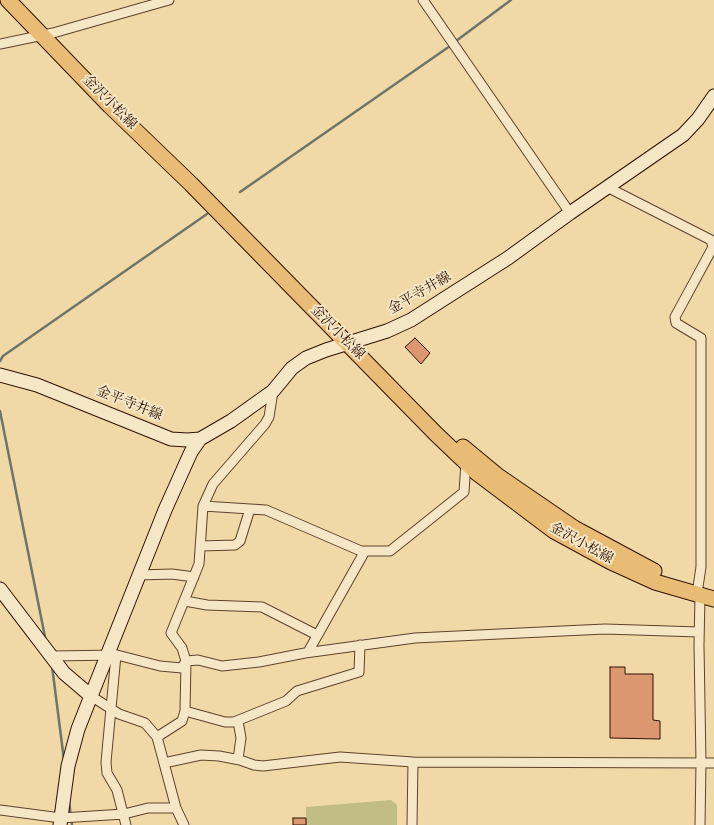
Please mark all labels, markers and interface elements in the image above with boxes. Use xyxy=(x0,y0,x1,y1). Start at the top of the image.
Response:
street label: 金沢小松線 xyxy=(78,72,140,134)
street label: 金平寺井線 xyxy=(385,269,455,319)
street label: 金沢小松線 xyxy=(306,302,368,364)
street label: 金平寺井線 xyxy=(93,383,165,425)
street label: 金沢小松線 xyxy=(546,520,616,568)

